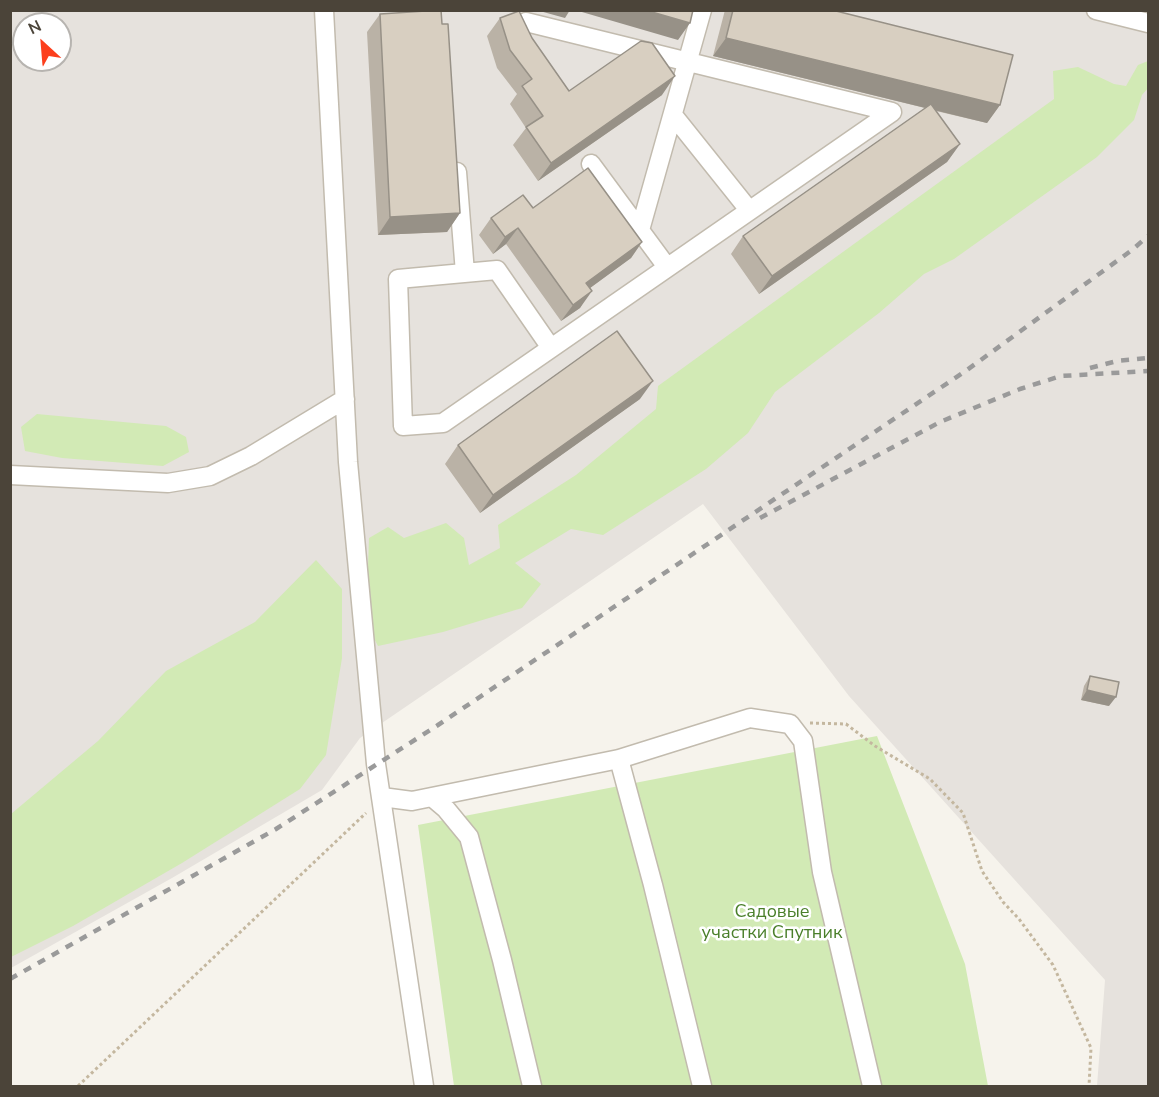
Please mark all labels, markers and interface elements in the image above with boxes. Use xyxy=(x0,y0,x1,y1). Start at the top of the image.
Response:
north arrow xyxy=(12,12,72,72)
text: N xyxy=(25,15,45,40)
park label: Садовые участки Спутник xyxy=(702,902,842,944)

